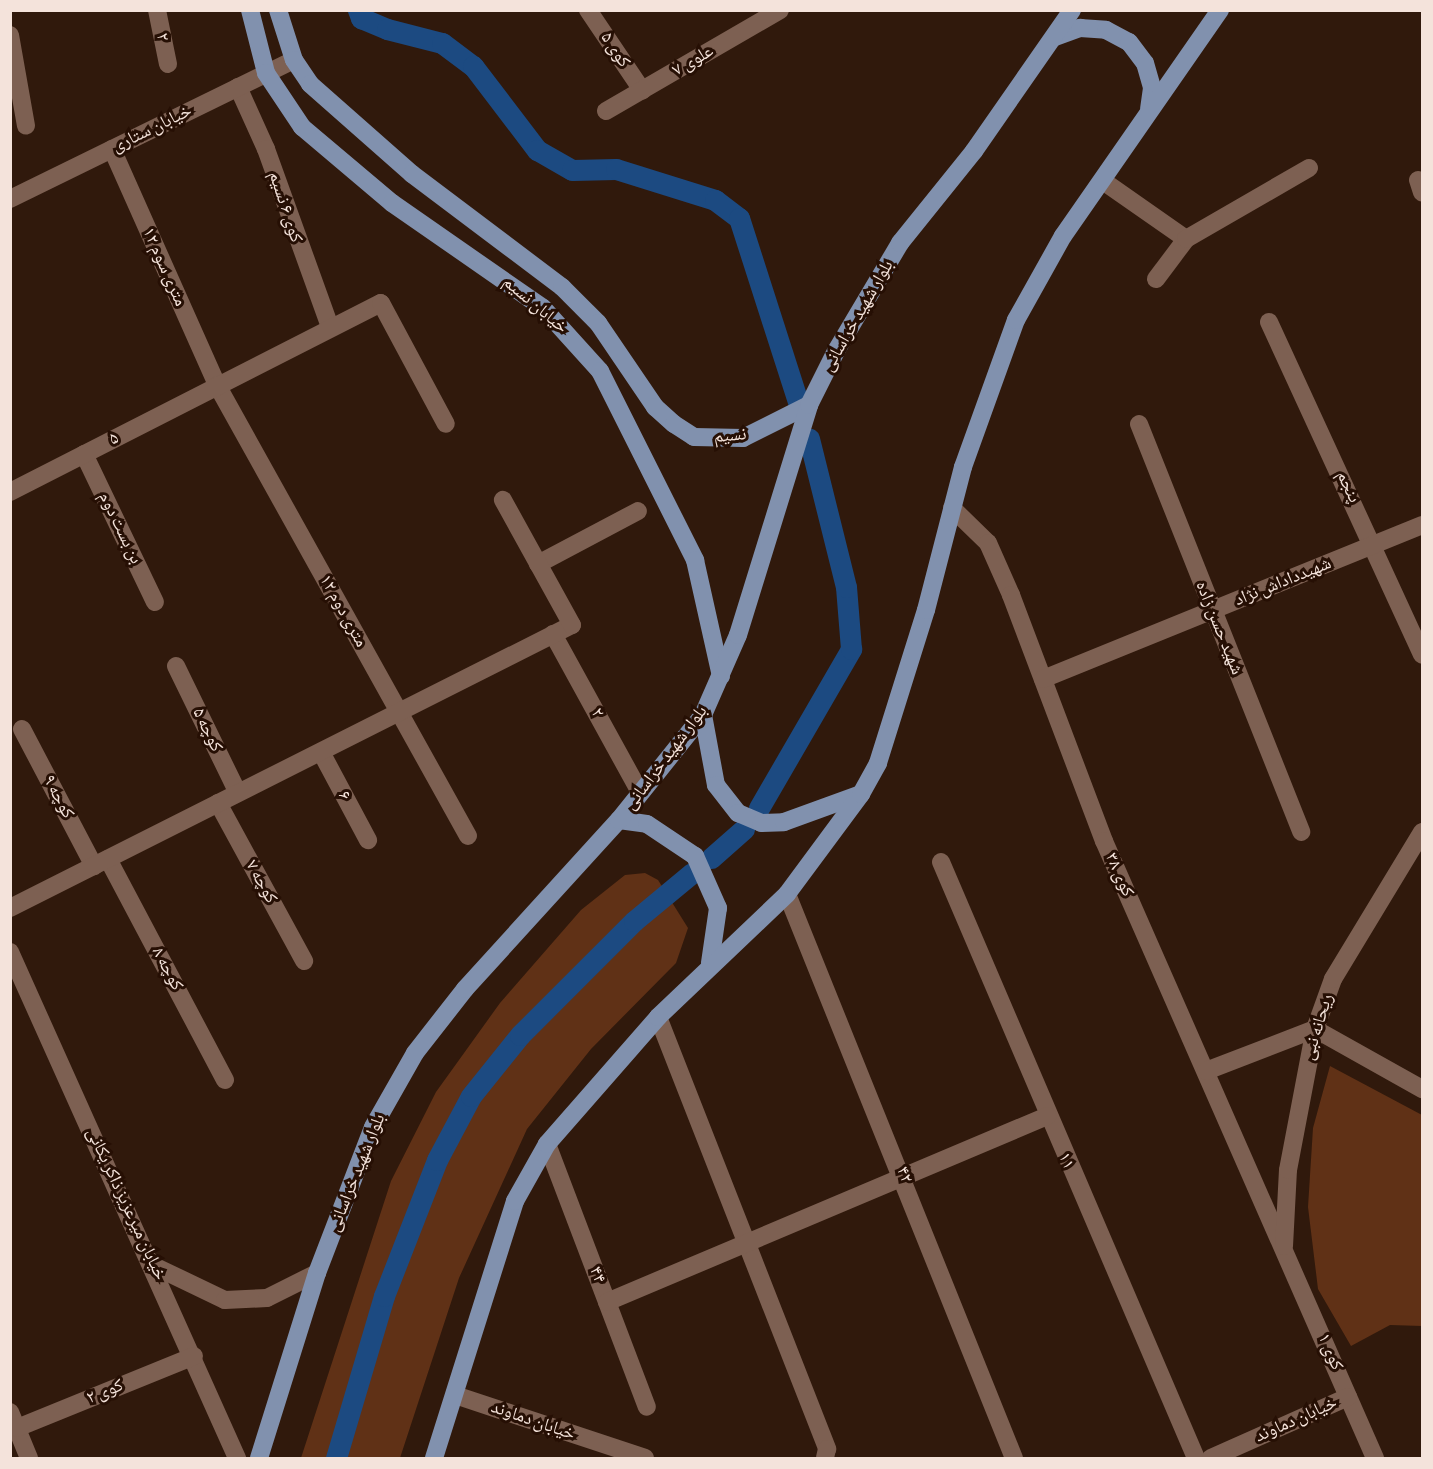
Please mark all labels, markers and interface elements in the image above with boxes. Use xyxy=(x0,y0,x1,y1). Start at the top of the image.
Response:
street label: کوی ۵ xyxy=(595,28,635,72)
street label: ۲ xyxy=(151,31,173,43)
street label: علوی ۷ xyxy=(669,41,717,81)
street label: خیابان ستاری xyxy=(108,100,196,158)
street label: کوی ۶ نسیم xyxy=(263,169,307,245)
street label: ۱۲ متری سوم xyxy=(137,224,191,310)
street label: بلوار شهید خراسانی xyxy=(817,256,899,376)
street label: خیابان نسیم xyxy=(498,272,572,338)
street label: نسیم xyxy=(713,424,747,448)
street label: ۵ xyxy=(105,428,123,450)
street label: پنجم xyxy=(1331,468,1365,506)
street label: بن بست دوم xyxy=(93,488,147,568)
street label: شهیدداداش نژاد xyxy=(1232,553,1334,611)
street label: ۱۲ متری دوم xyxy=(314,571,372,651)
street label: شهید حسن زاده xyxy=(1190,578,1248,678)
street label: بلوار شهید خراسانی xyxy=(620,702,712,814)
street label: کوچه ۵ xyxy=(187,704,227,756)
street label: ۲ xyxy=(586,704,608,722)
street label: کوچه ۹ xyxy=(38,771,78,823)
street label: ۶ xyxy=(333,787,355,805)
street label: کوی ۳۸ xyxy=(1100,850,1138,900)
street label: کوچه ۷ xyxy=(240,856,282,908)
street label: کوچه ۸ xyxy=(147,943,187,995)
street label: ریحانه نبی xyxy=(1298,991,1338,1063)
street label: بلوار شهید خراسانی xyxy=(324,1111,390,1235)
street label: خیابان میرعزیز ذاکر یکانی xyxy=(81,1124,171,1284)
street label: ۱۱ xyxy=(1053,1149,1079,1173)
street label: ۴۲ xyxy=(891,1163,917,1187)
street label: ۴۴ xyxy=(584,1264,610,1286)
street label: کوی ۱ xyxy=(1313,1330,1347,1374)
street label: کوی ۲ xyxy=(83,1375,127,1409)
street label: خیابان دماوند xyxy=(1252,1392,1340,1448)
street label: خیابان دماوند xyxy=(488,1397,578,1445)

